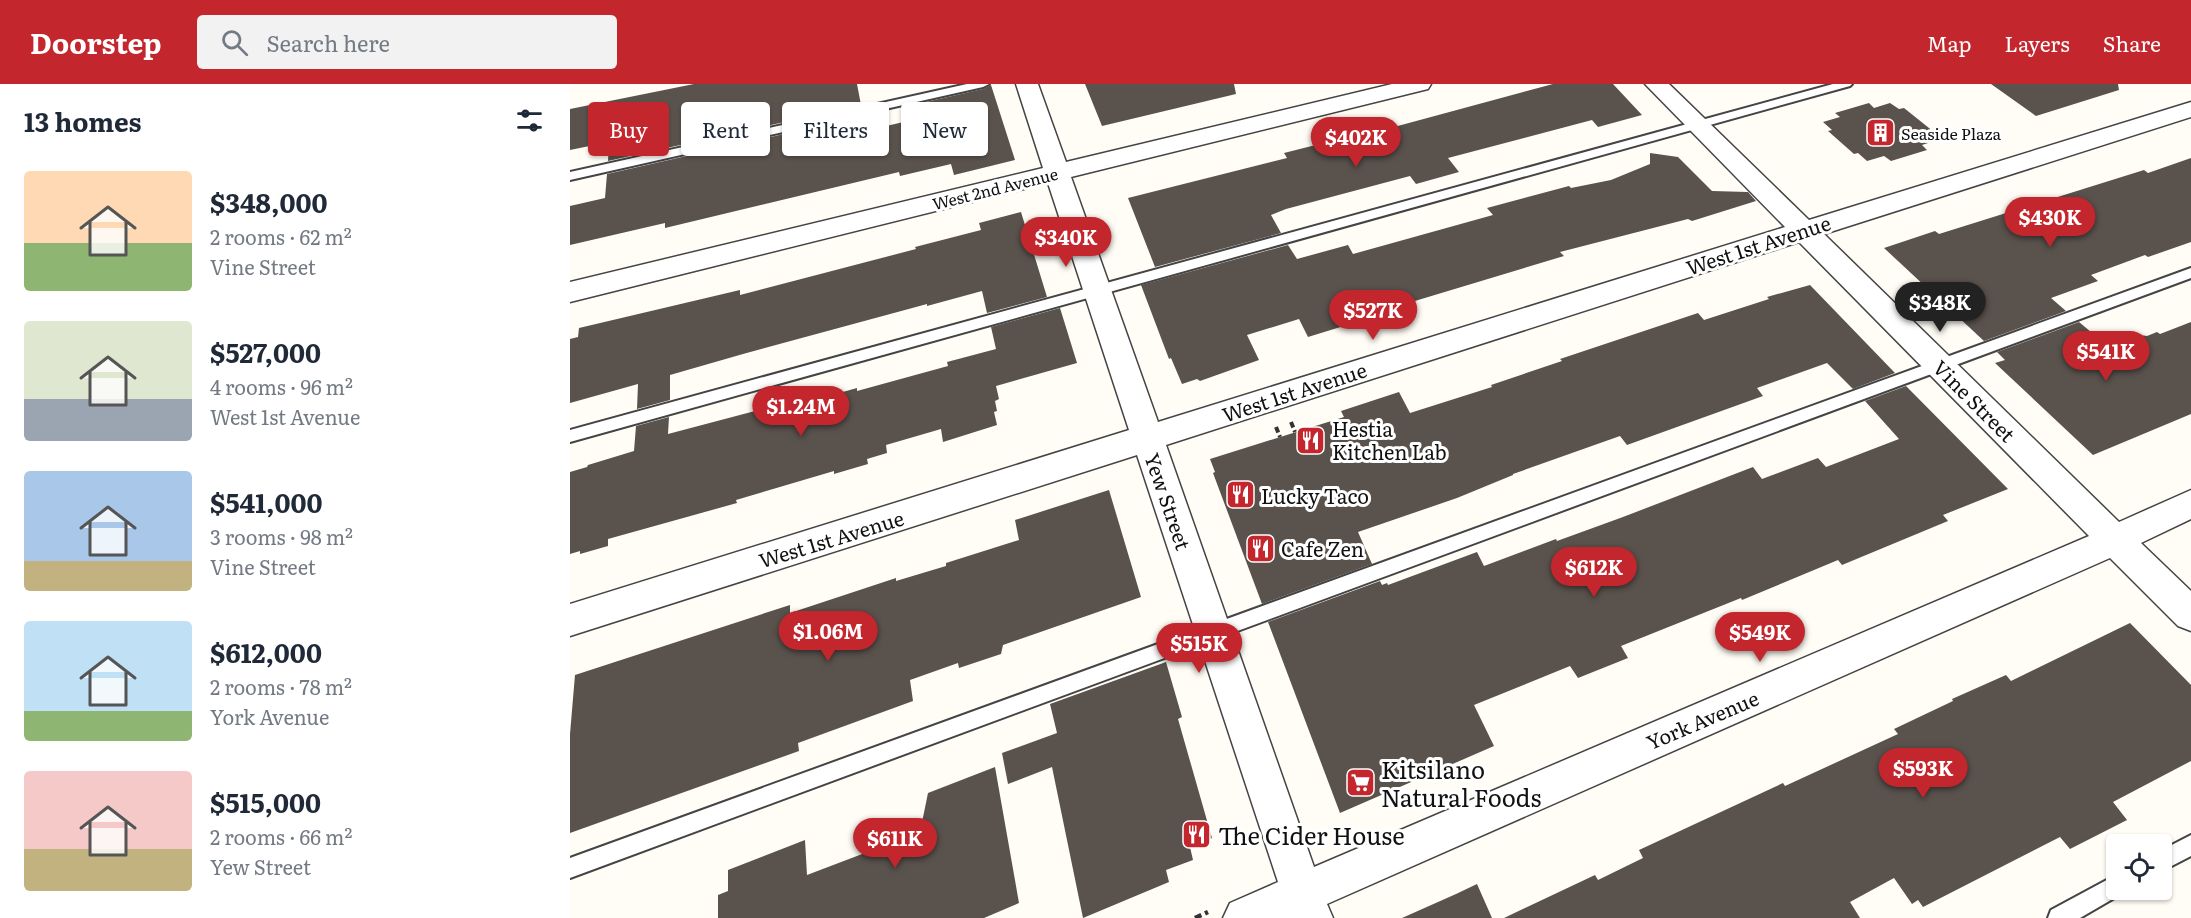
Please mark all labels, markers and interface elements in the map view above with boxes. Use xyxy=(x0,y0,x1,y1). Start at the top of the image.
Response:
search box xyxy=(197,15,617,69)
text: Doorstep xyxy=(30,21,161,63)
icon: search xyxy=(218,26,251,59)
text: Search here xyxy=(266,26,390,59)
text: Map xyxy=(1927,27,1972,58)
text: Layers xyxy=(2005,27,2070,58)
text: Share xyxy=(2103,27,2161,58)
text: 13 homes xyxy=(24,101,142,140)
chip: Buy xyxy=(588,102,669,156)
chip: Rent xyxy=(681,102,770,156)
chip: Filters xyxy=(782,102,889,156)
chip: New xyxy=(901,102,988,156)
icon: filters xyxy=(513,104,546,137)
pin: $402K xyxy=(1314,117,1398,168)
building icon: Seaside Plaza xyxy=(1864,117,1896,149)
text: $402K xyxy=(1325,121,1387,151)
place label: Seaside Plaza xyxy=(1901,121,2001,145)
street label: West 2nd Avenue xyxy=(930,161,1060,215)
text: $348,000 xyxy=(210,182,327,221)
icon: home xyxy=(72,195,144,267)
pin: $430K xyxy=(2008,197,2092,248)
text: $430K xyxy=(2018,201,2082,231)
street label: West 1st Avenue xyxy=(1682,207,1834,281)
pin: $340K xyxy=(1024,217,1108,268)
text: 2 rooms · 62 m² xyxy=(210,221,352,251)
text: $340K xyxy=(1034,221,1098,251)
text: Vine Street xyxy=(210,251,316,281)
pin: $348K xyxy=(1898,282,1982,333)
text: $348K xyxy=(1909,286,1971,316)
pin: $527K xyxy=(1331,290,1415,341)
text: $527K xyxy=(1343,294,1403,324)
pin: $541K xyxy=(2064,331,2148,382)
text: $527,000 xyxy=(210,332,321,371)
text: $541K xyxy=(2077,335,2135,365)
icon: home xyxy=(72,345,144,417)
street label: Vine Street xyxy=(1927,352,2023,448)
street label: West 1st Avenue xyxy=(1218,354,1370,428)
text: 4 rooms · 96 m² xyxy=(210,371,353,401)
pin: $1.24M xyxy=(752,386,850,437)
text: $1.24M xyxy=(766,390,836,420)
text: West 1st Avenue xyxy=(210,401,360,431)
place label: Hestia Kitchen Lab xyxy=(1332,413,1447,466)
restaurant icon: Hestia Kitchen Lab xyxy=(1295,424,1327,456)
street label: Yew Street xyxy=(1138,448,1200,554)
restaurant icon: Lucky Taco xyxy=(1224,479,1256,511)
place label: Lucky Taco xyxy=(1261,480,1369,510)
text: $541,000 xyxy=(210,482,323,521)
icon: home xyxy=(72,495,144,567)
street label: West 1st Avenue xyxy=(755,502,907,574)
text: 3 rooms · 98 m² xyxy=(210,521,353,551)
restaurant icon: Cafe Zen xyxy=(1244,532,1276,564)
place label: Cafe Zen xyxy=(1281,533,1364,563)
pin: $612K xyxy=(1552,547,1636,598)
text: Vine Street xyxy=(210,551,316,581)
text: $612K xyxy=(1565,551,1623,581)
pin: $1.06M xyxy=(779,611,877,662)
pin: $549K xyxy=(1718,612,1802,663)
text: $1.06M xyxy=(793,615,863,645)
text: $549K xyxy=(1729,616,1791,646)
pin: $515K xyxy=(1157,623,1241,674)
text: $515K xyxy=(1170,627,1228,657)
text: $612,000 xyxy=(210,632,322,671)
icon: home xyxy=(72,645,144,717)
text: 2 rooms · 78 m² xyxy=(210,671,352,701)
street label: York Avenue xyxy=(1641,682,1763,756)
text: York Avenue xyxy=(210,701,329,731)
pin: $593K xyxy=(1881,748,1965,799)
place label: Kitsilano Natural Foods xyxy=(1381,751,1541,814)
text: $593K xyxy=(1893,752,1953,782)
supermarket icon: Kitsilano Natural Foods xyxy=(1344,766,1376,798)
text: $515,000 xyxy=(210,782,321,821)
icon: home xyxy=(72,795,144,867)
place label: The Cider House xyxy=(1218,817,1405,852)
pin: $611K xyxy=(853,818,937,869)
restaurant icon: The Cider House xyxy=(1181,818,1213,850)
text: 2 rooms · 66 m² xyxy=(210,821,352,851)
text: $611K xyxy=(867,822,923,852)
map controls xyxy=(2106,834,2172,900)
button: locate xyxy=(2106,834,2172,900)
text: Yew Street xyxy=(210,851,311,881)

